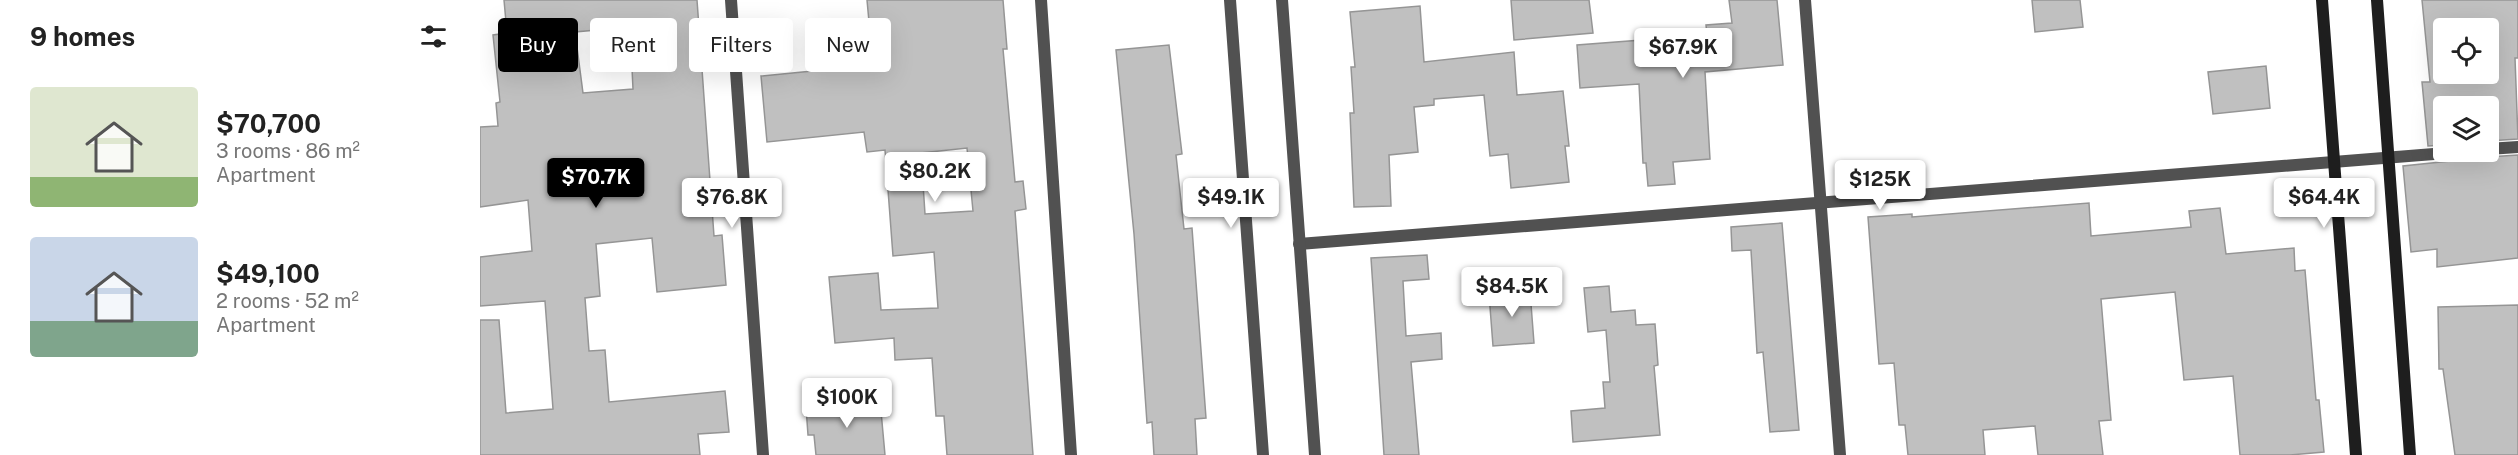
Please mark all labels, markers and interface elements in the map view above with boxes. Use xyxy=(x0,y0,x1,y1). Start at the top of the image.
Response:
chip: Buy xyxy=(498,18,578,72)
chip: Rent xyxy=(590,18,677,72)
chip: Filters xyxy=(689,18,793,72)
chip: New xyxy=(805,18,891,72)
map controls xyxy=(2433,18,2499,162)
button: locate xyxy=(2433,18,2499,84)
icon: filters xyxy=(417,20,450,53)
text: 9 homes xyxy=(30,21,135,52)
pin: $67.9K xyxy=(1634,28,1732,79)
text: $67.9K xyxy=(1648,35,1718,59)
button: layers xyxy=(2433,96,2499,162)
text: $70,700 xyxy=(216,108,321,139)
icon: home xyxy=(78,111,150,183)
text: 3 rooms · 86 m² xyxy=(216,139,360,163)
pin: $80.2K xyxy=(886,152,984,203)
pin: $70.7K xyxy=(547,158,645,209)
text: $80.2K xyxy=(899,159,971,183)
pin: $125K xyxy=(1838,160,1922,211)
text: Apartment xyxy=(216,163,316,187)
text: $70.7K xyxy=(561,165,631,189)
text: $125K xyxy=(1849,167,1911,191)
pin: $76.8K xyxy=(683,178,781,229)
pin: $49.1K xyxy=(1182,178,1280,229)
pin: $64.4K xyxy=(2275,178,2373,229)
text: $76.8K xyxy=(696,185,768,209)
text: $49.1K xyxy=(1197,185,1265,209)
text: $64.4K xyxy=(2288,185,2360,209)
text: $49,100 xyxy=(216,258,320,289)
icon: home xyxy=(78,261,150,333)
pin: $84.5K xyxy=(1463,267,1561,318)
text: $84.5K xyxy=(1475,274,1549,298)
text: 2 rooms · 52 m² xyxy=(216,289,359,313)
text: Apartment xyxy=(216,313,316,337)
pin: $100K xyxy=(805,378,889,429)
text: $100K xyxy=(816,385,878,409)

